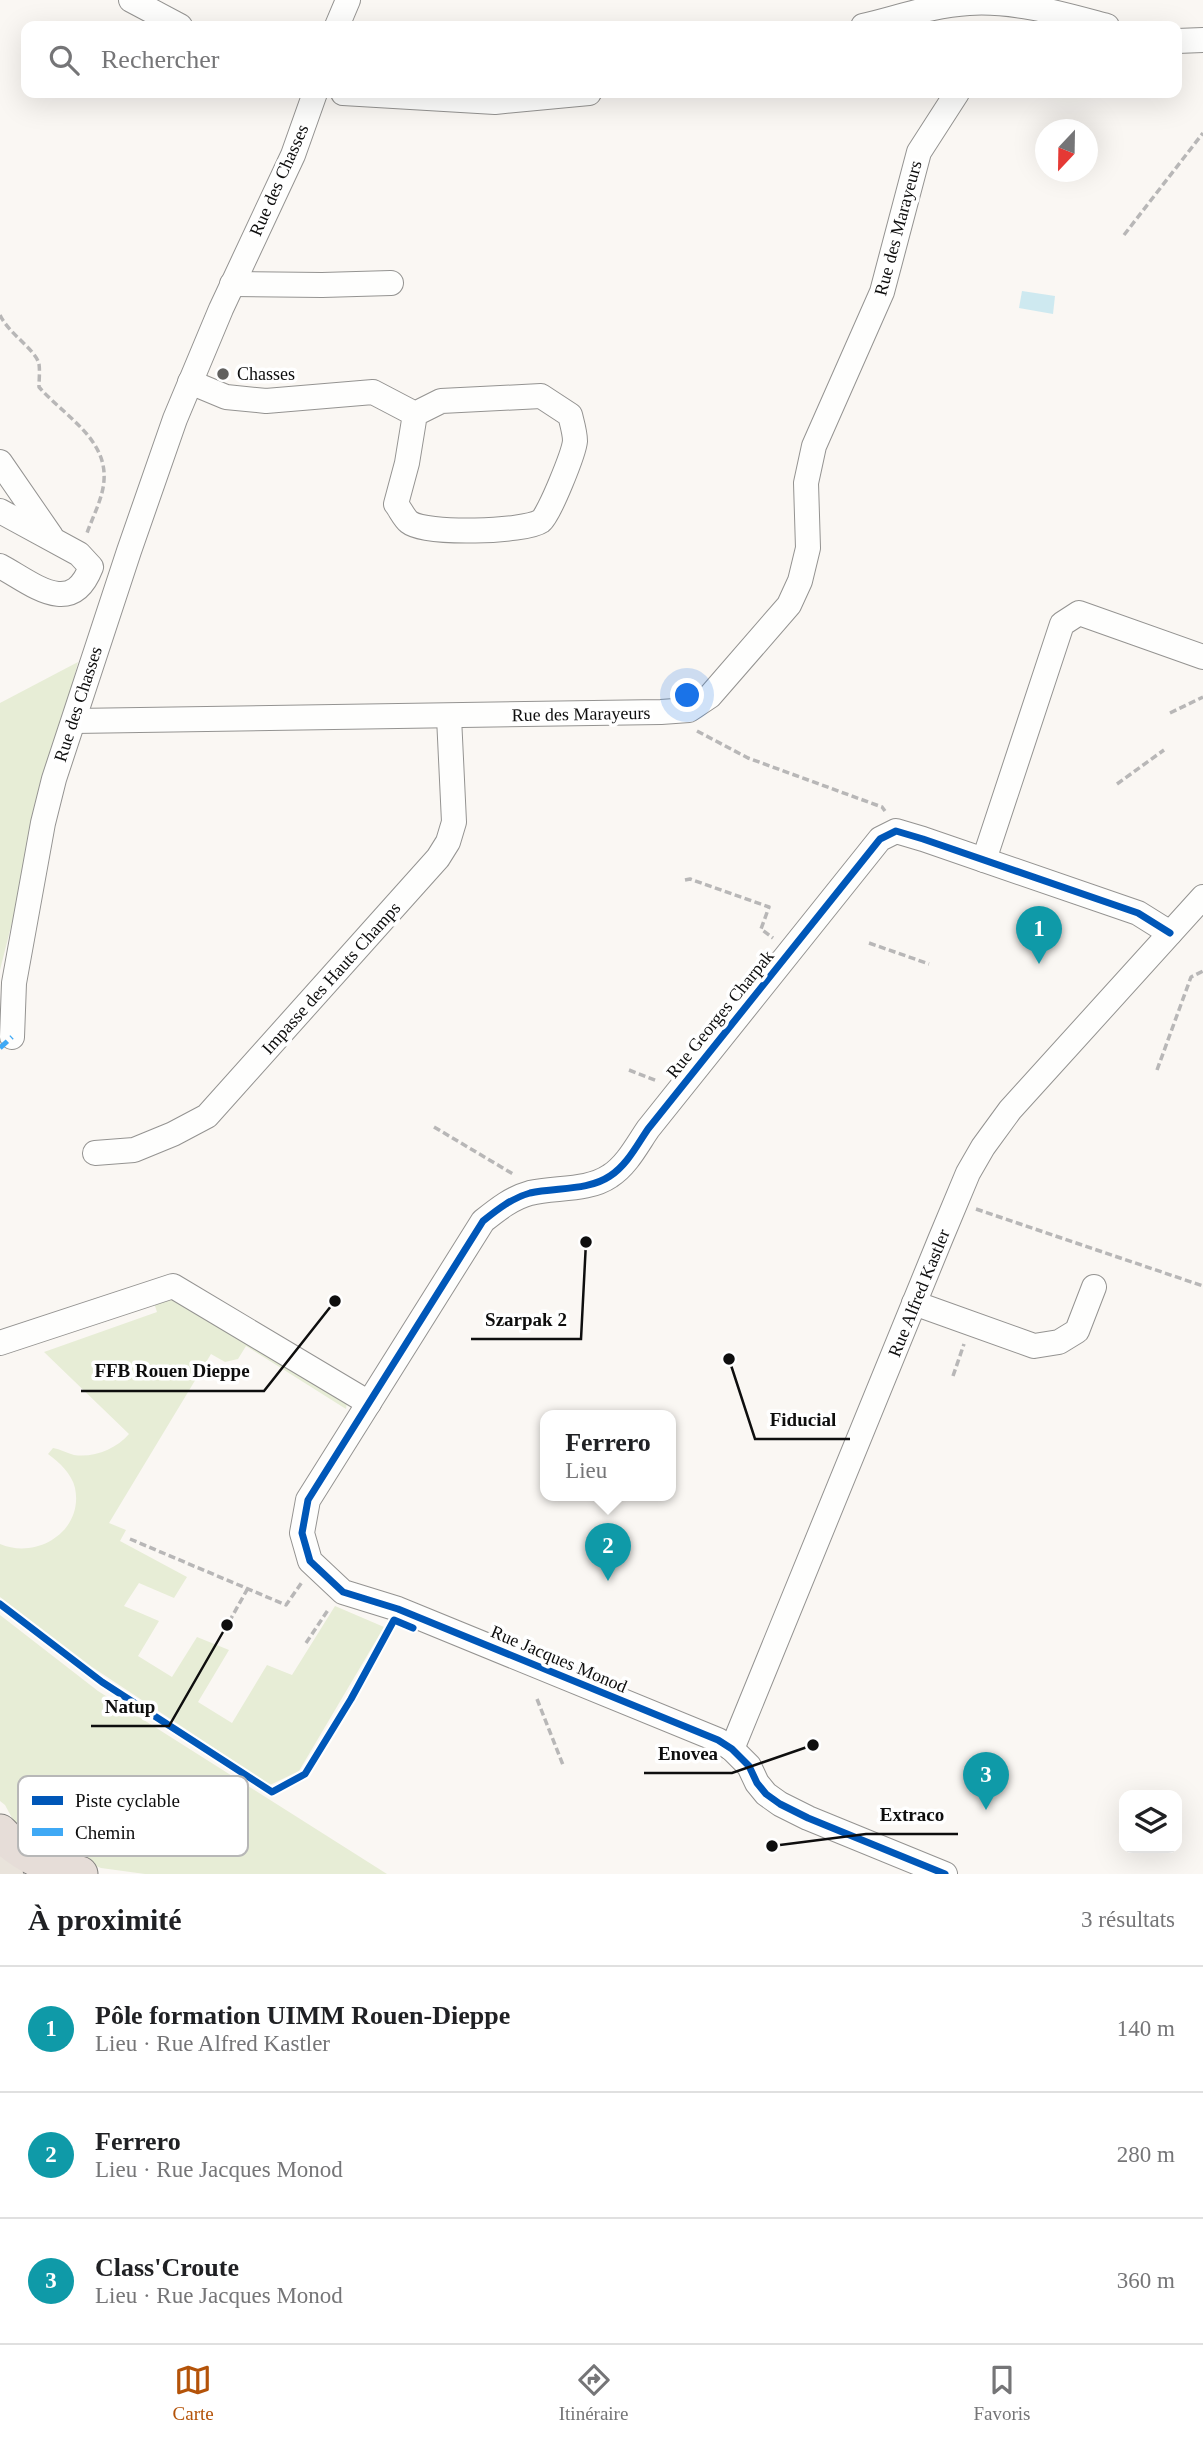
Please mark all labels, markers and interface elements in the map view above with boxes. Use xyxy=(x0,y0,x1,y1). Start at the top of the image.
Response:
search box xyxy=(21,21,1182,98)
icon: search xyxy=(45,41,83,79)
text: Rechercher xyxy=(101,45,219,74)
north arrow xyxy=(1035,119,1098,182)
street label: Rue des Chasses xyxy=(245,121,313,239)
street label: Rue des Marayeurs xyxy=(870,158,926,298)
place label: Chasses xyxy=(237,364,295,384)
marker: Chasses xyxy=(215,366,231,382)
street label: Rue des Chasses xyxy=(50,644,106,764)
your location xyxy=(670,678,704,712)
street label: Rue des Marayeurs xyxy=(511,703,651,725)
street label: Impasse des Hauts Champs xyxy=(257,898,405,1058)
pin: 1 xyxy=(1016,906,1062,964)
street label: Rue Georges Charpak xyxy=(662,946,778,1082)
street label: Rue Alfred Kastler xyxy=(884,1226,954,1360)
callout: Szarpak 2 xyxy=(471,1299,581,1339)
text: Szarpak 2 xyxy=(485,1309,567,1330)
callout: FFB Rouen Dieppe xyxy=(81,1351,264,1391)
text: FFB Rouen Dieppe xyxy=(94,1360,250,1381)
callout: Fiducial xyxy=(755,1399,850,1439)
text: Fiducial xyxy=(770,1409,836,1430)
popup xyxy=(540,1410,676,1501)
text: Ferrero xyxy=(565,1428,651,1457)
text: Lieu xyxy=(565,1458,607,1483)
pin: 2 xyxy=(585,1523,631,1581)
street label: Rue Jacques Monod xyxy=(488,1621,630,1697)
callout: Natup xyxy=(91,1686,169,1726)
text: Natup xyxy=(105,1696,155,1717)
callout: Enovea xyxy=(644,1733,732,1773)
text: Enovea xyxy=(658,1743,719,1764)
pin: 3 xyxy=(963,1752,1009,1810)
legend xyxy=(18,1776,248,1856)
text: Piste cyclable xyxy=(75,1790,180,1811)
map controls xyxy=(1119,1790,1182,1853)
button: layers xyxy=(1119,1790,1182,1853)
callout: Extraco xyxy=(866,1794,958,1834)
text: Extraco xyxy=(880,1804,944,1825)
text: Chemin xyxy=(75,1822,136,1843)
text: À proximité xyxy=(28,1903,182,1936)
text: 3 résultats xyxy=(1081,1907,1175,1932)
text: Pôle formation UIMM Rouen-Dieppe xyxy=(95,2001,510,2030)
text: 1 xyxy=(45,2016,57,2041)
text: 140 m xyxy=(1117,2016,1175,2041)
text: Lieu · Rue Alfred Kastler xyxy=(95,2031,330,2056)
text: Ferrero xyxy=(95,2127,181,2156)
text: 2 xyxy=(45,2142,57,2167)
text: 280 m xyxy=(1117,2142,1175,2167)
text: Lieu · Rue Jacques Monod xyxy=(95,2157,343,2182)
text: Class'Croute xyxy=(95,2253,239,2282)
text: 3 xyxy=(45,2268,57,2293)
text: 360 m xyxy=(1117,2268,1175,2293)
text: Lieu · Rue Jacques Monod xyxy=(95,2283,343,2308)
tab: Carte xyxy=(173,2361,214,2425)
tab: Itinéraire xyxy=(559,2361,628,2425)
tab: Favoris xyxy=(973,2361,1030,2425)

